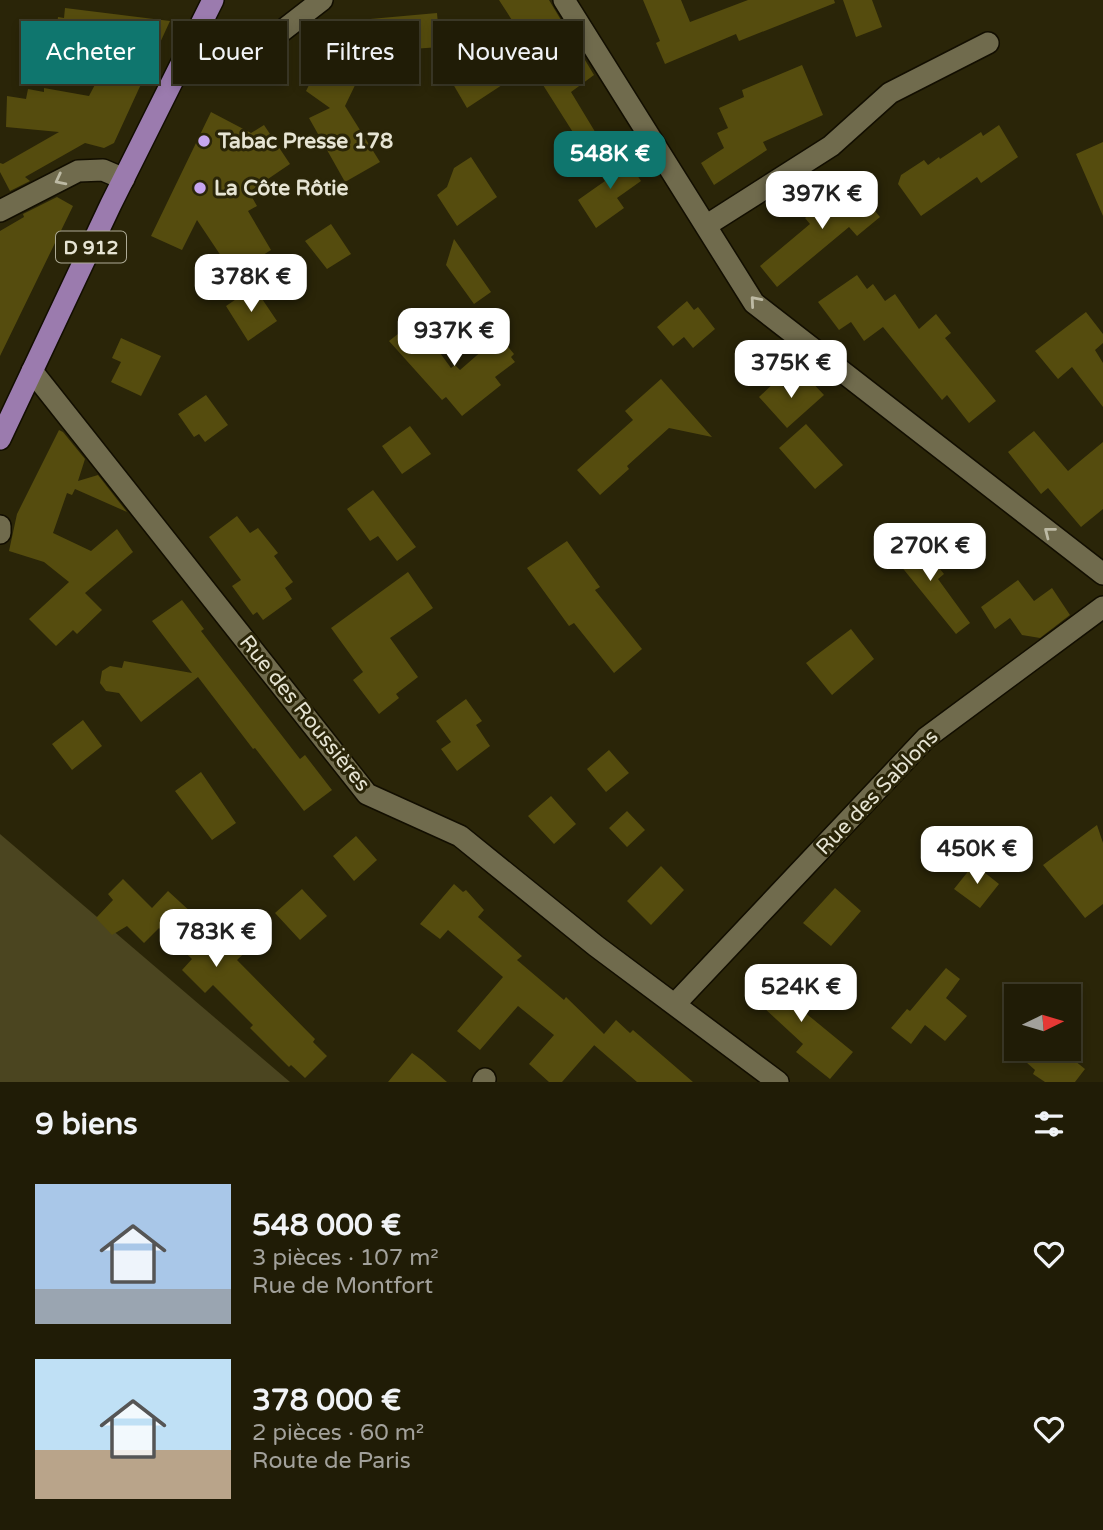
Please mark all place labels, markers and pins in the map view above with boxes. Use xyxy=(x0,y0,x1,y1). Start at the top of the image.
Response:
place label: Tabac Presse 178 xyxy=(217,129,393,154)
pin: 548K € xyxy=(553,132,667,191)
marker: Tabac Presse 178 xyxy=(196,133,212,149)
pin: 397K € xyxy=(765,172,879,231)
place label: La Côte Rôtie xyxy=(214,176,348,201)
marker: La Côte Rôtie xyxy=(192,180,208,196)
pin: 378K € xyxy=(194,254,308,314)
pin: 937K € xyxy=(397,308,511,368)
pin: 375K € xyxy=(734,340,848,400)
pin: 270K € xyxy=(873,524,987,583)
pin: 450K € xyxy=(920,826,1034,886)
pin: 783K € xyxy=(159,909,273,969)
pin: 524K € xyxy=(744,964,858,1024)

